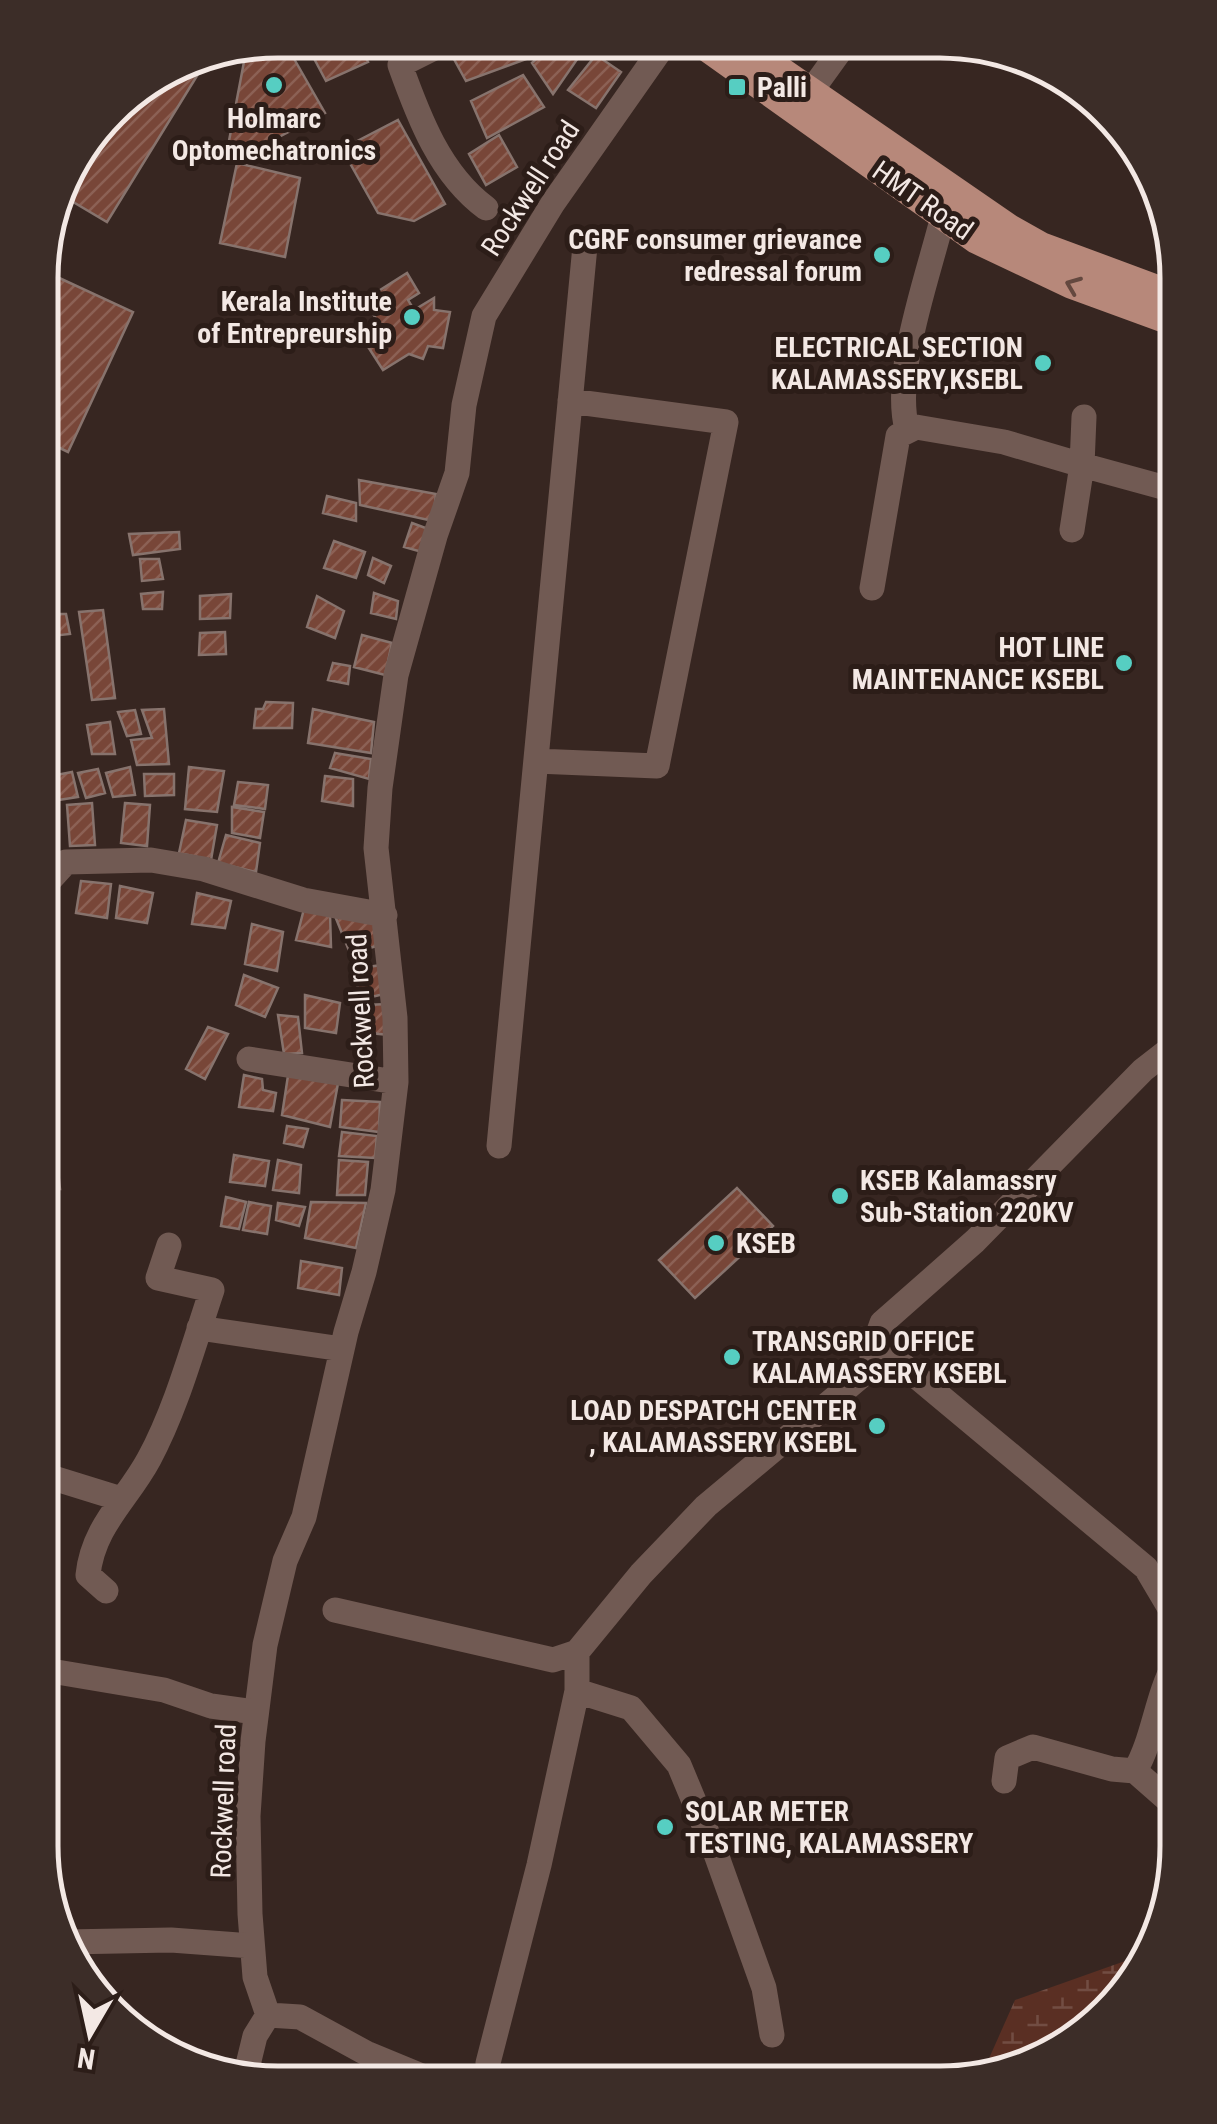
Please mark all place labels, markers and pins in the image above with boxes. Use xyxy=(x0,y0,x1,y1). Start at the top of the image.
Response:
place label: Palli xyxy=(757,71,807,104)
marker: Holmarc Optomechatronics xyxy=(263,74,285,96)
marker: Palli xyxy=(726,76,748,98)
place label: Holmarc Optomechatronics xyxy=(172,102,376,167)
place label: CGRF consumer grievance redressal forum xyxy=(568,223,862,288)
marker: CGRF consumer grievance redressal forum xyxy=(871,244,893,266)
place label: Kerala Institute of Entrepreurship xyxy=(197,285,392,350)
marker: Kerala Institute of Entrepreurship xyxy=(401,306,423,328)
place label: ELECTRICAL SECTION KALAMASSERY,KSEBL xyxy=(771,331,1023,396)
marker: ELECTRICAL SECTION KALAMASSERY,KSEBL xyxy=(1032,352,1054,374)
place label: HOT LINE MAINTENANCE KSEBL xyxy=(852,631,1104,696)
marker: HOT LINE MAINTENANCE KSEBL xyxy=(1113,652,1135,674)
place label: KSEB Kalamassry Sub-Station 220KV xyxy=(860,1164,1074,1229)
marker: KSEB Kalamassry Sub-Station 220KV xyxy=(829,1185,851,1207)
place label: KSEB xyxy=(736,1227,796,1260)
marker: KSEB xyxy=(705,1232,727,1254)
place label: TRANSGRID OFFICE KALAMASSERY KSEBL xyxy=(752,1325,1007,1390)
marker: TRANSGRID OFFICE KALAMASSERY KSEBL xyxy=(721,1346,743,1368)
place label: LOAD DESPATCH CENTER , KALAMASSERY KSEBL xyxy=(570,1394,857,1459)
marker: LOAD DESPATCH CENTER , KALAMASSERY KSEBL xyxy=(866,1415,888,1437)
place label: SOLAR METER TESTING, KALAMASSERY xyxy=(685,1795,973,1860)
marker: SOLAR METER TESTING, KALAMASSERY xyxy=(654,1816,676,1838)

